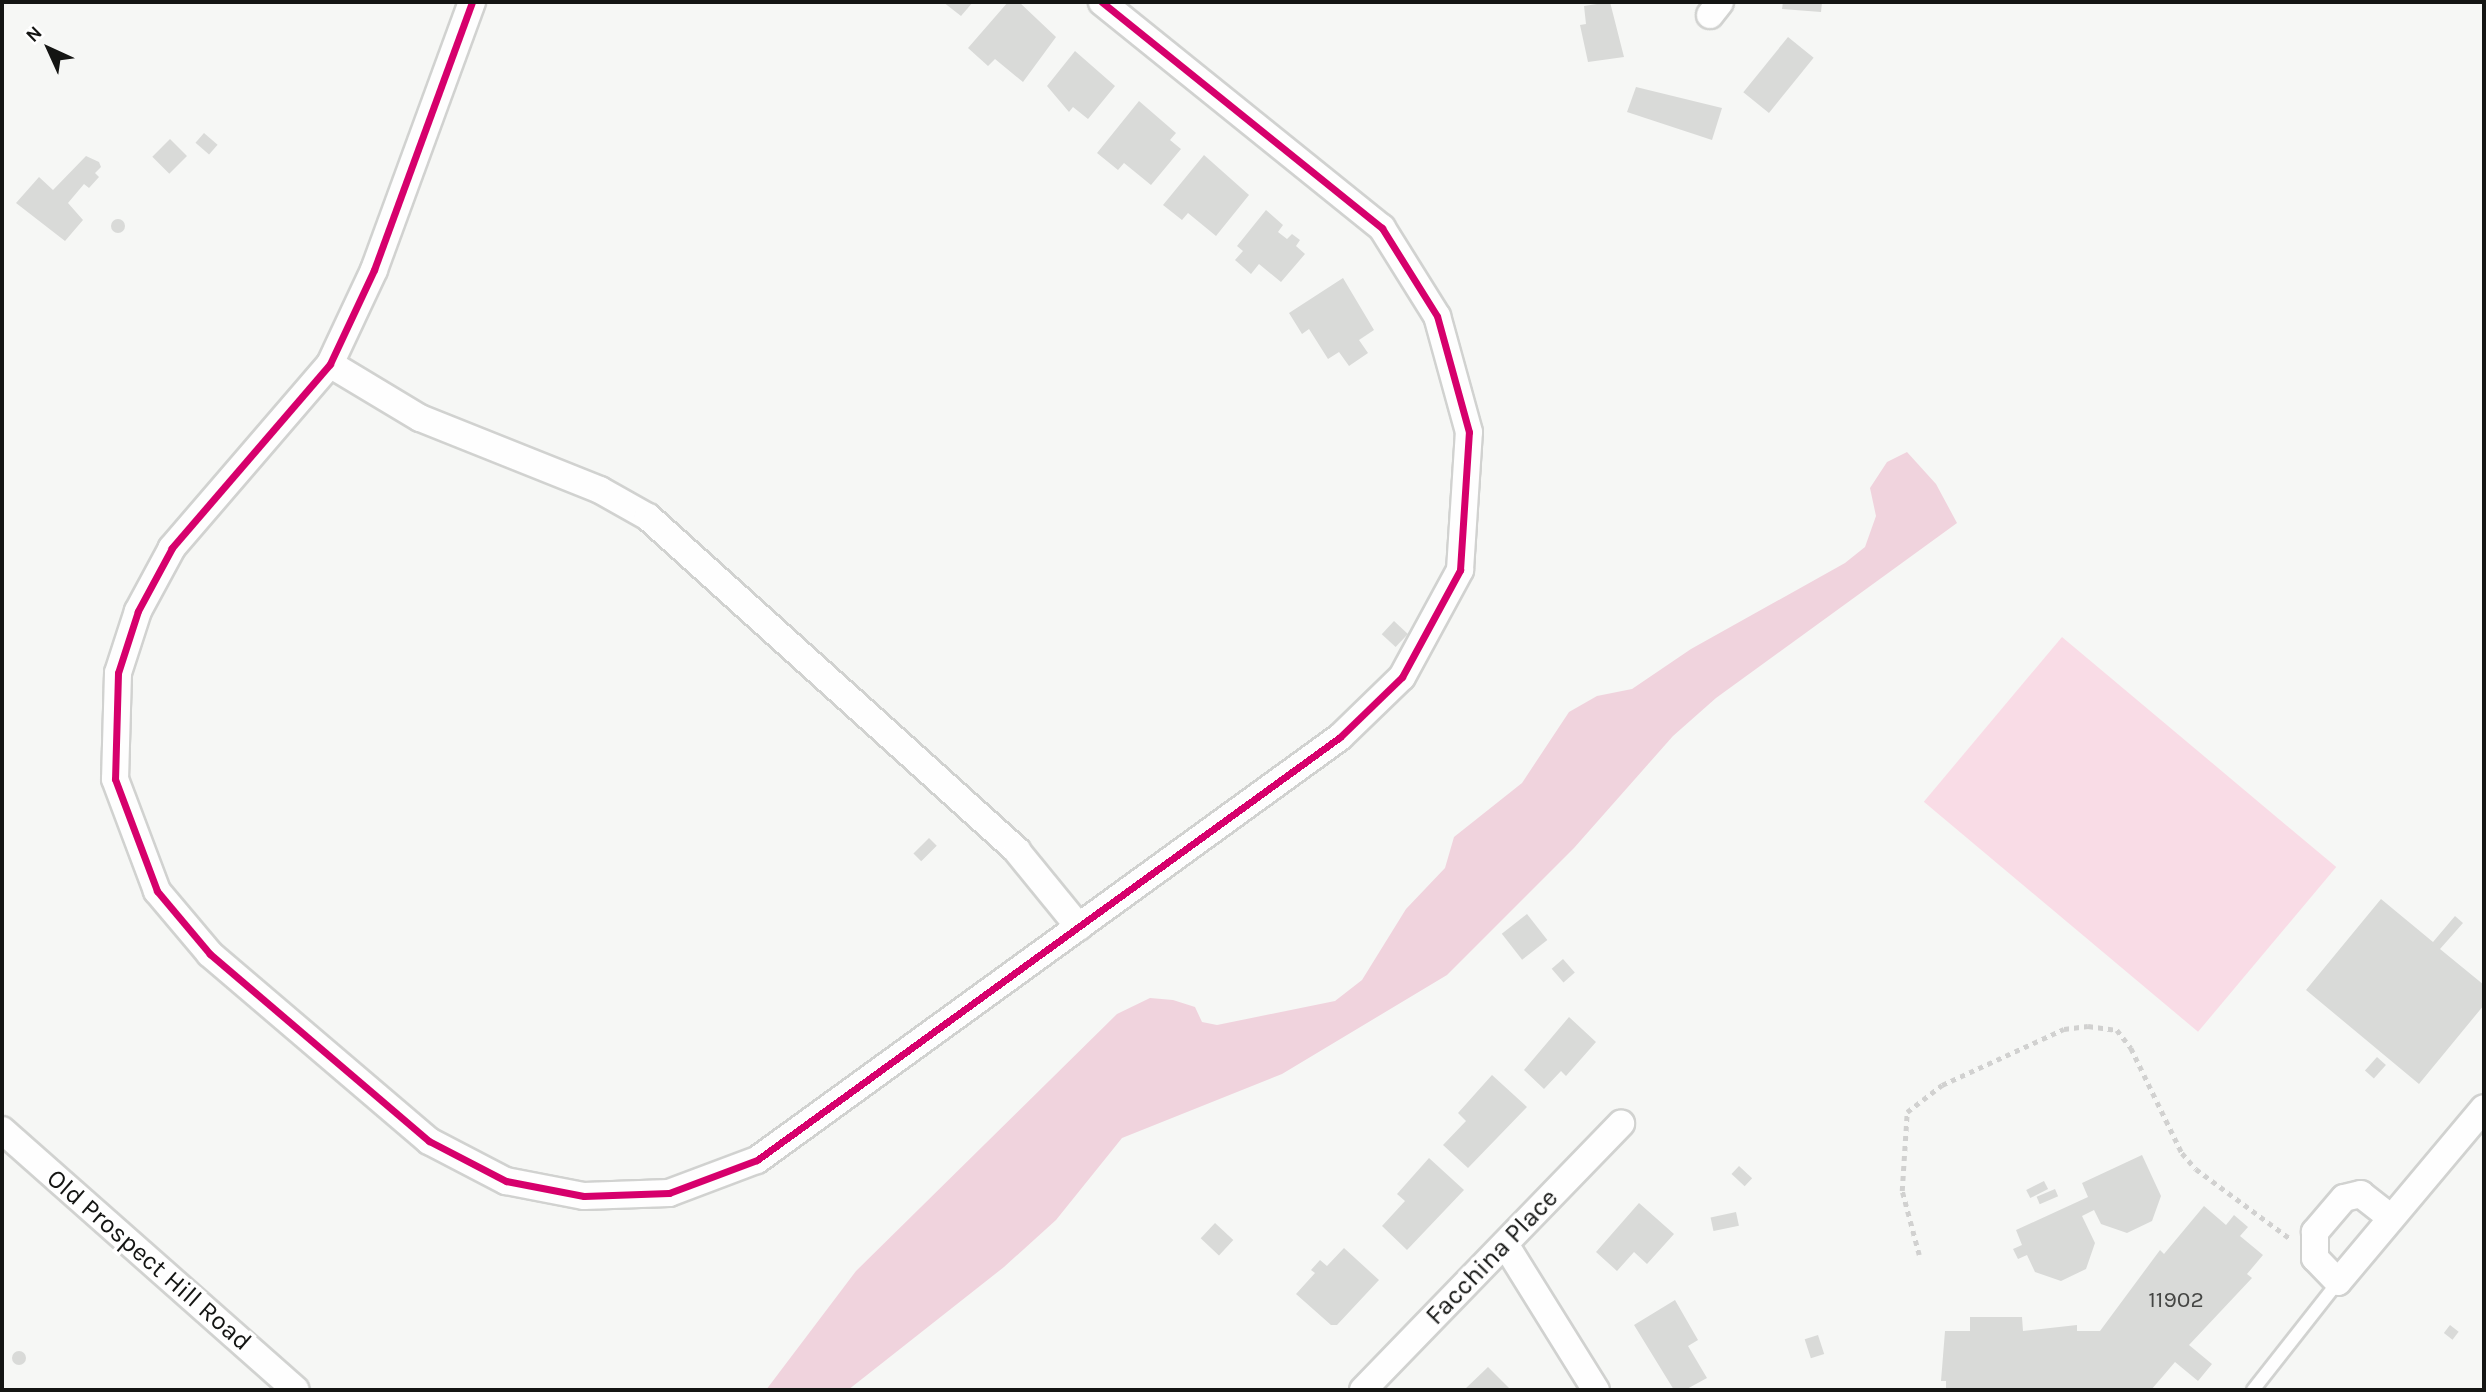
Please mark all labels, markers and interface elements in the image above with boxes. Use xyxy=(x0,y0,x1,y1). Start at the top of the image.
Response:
north arrow xyxy=(14,14,84,84)
text: N xyxy=(22,22,47,47)
street label: Old Prospect Hill Road xyxy=(40,1163,258,1357)
street label: Facchina Place xyxy=(1419,1183,1565,1331)
house number: 11902 xyxy=(2148,1286,2204,1314)

